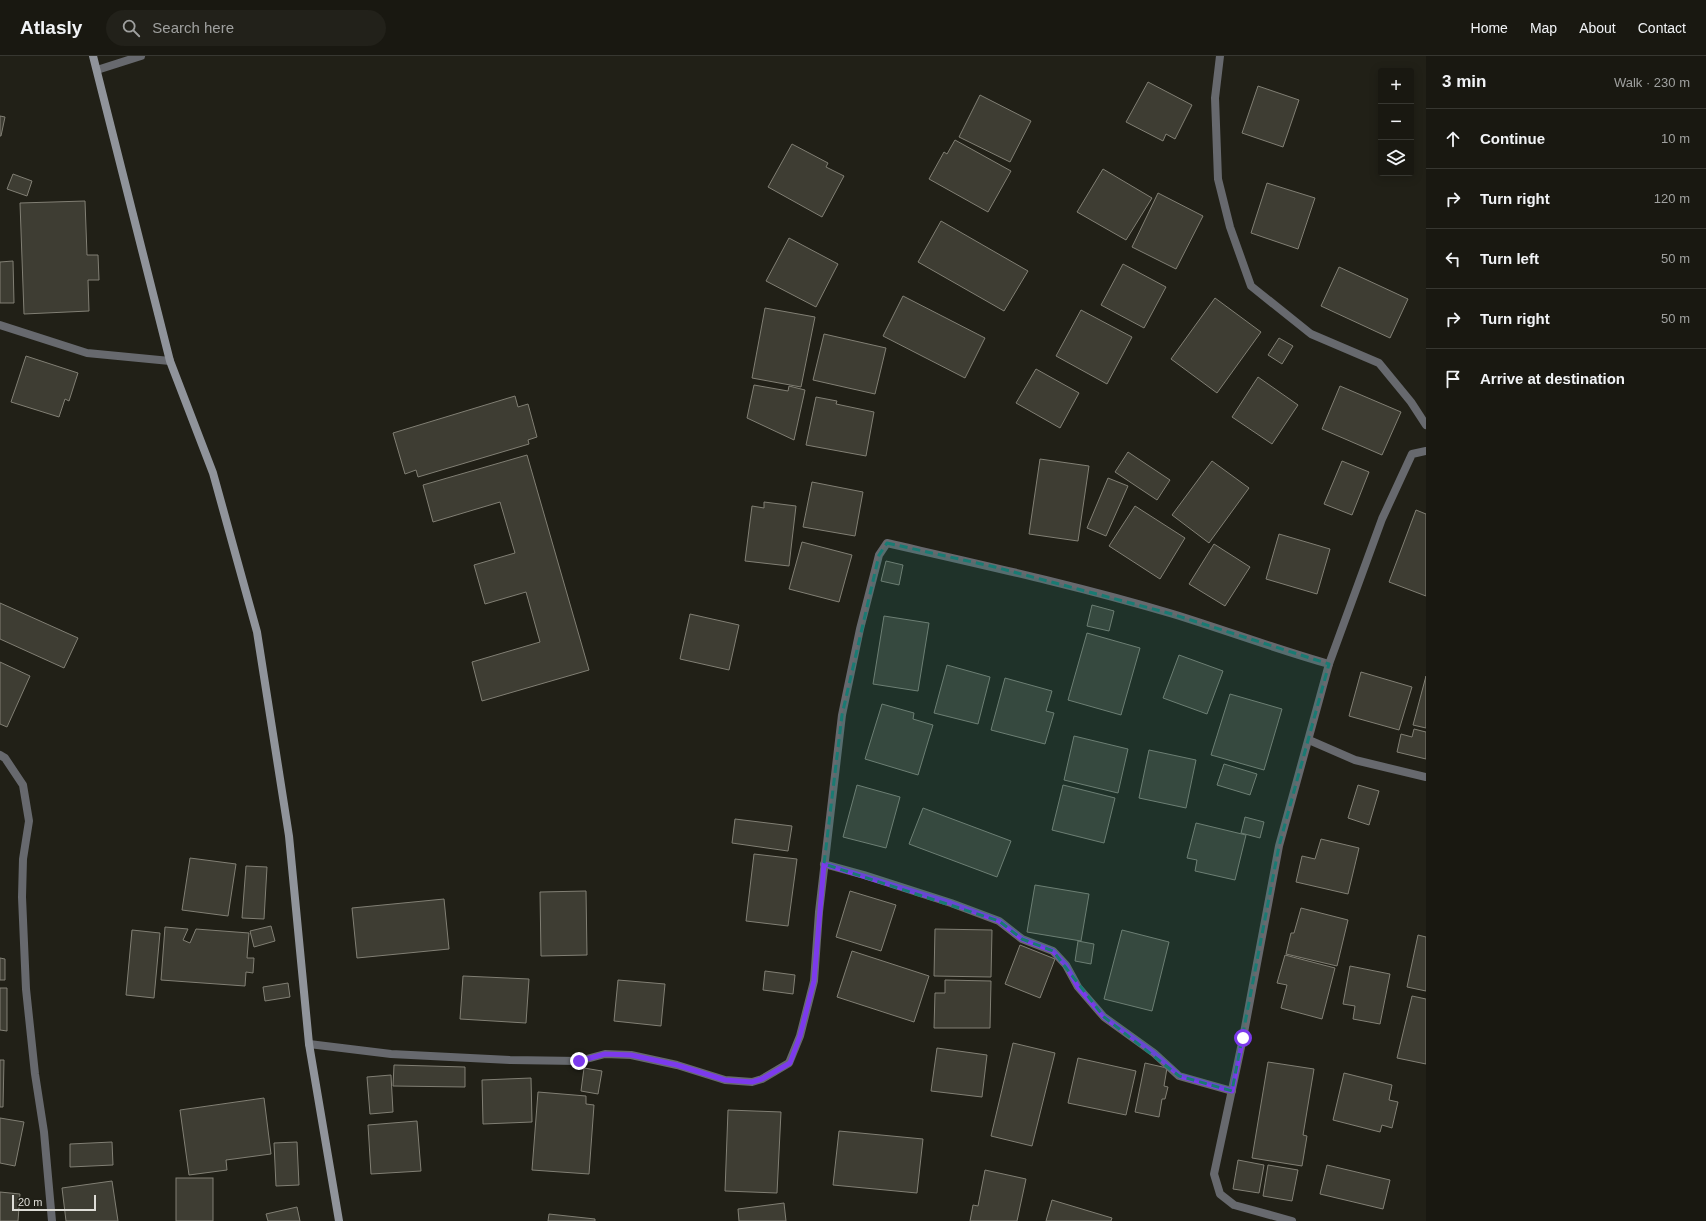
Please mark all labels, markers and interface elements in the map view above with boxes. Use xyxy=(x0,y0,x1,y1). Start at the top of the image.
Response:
search box xyxy=(106,10,386,46)
text: Atlasly xyxy=(20,17,82,38)
icon: search xyxy=(120,17,142,39)
text: Search here xyxy=(152,19,234,36)
text: Home xyxy=(1471,20,1508,36)
text: Map xyxy=(1530,20,1557,36)
text: About xyxy=(1579,20,1616,36)
text: Contact xyxy=(1638,20,1686,36)
map controls xyxy=(1378,68,1414,176)
button: + xyxy=(1378,68,1414,104)
text: 3 min xyxy=(1442,72,1486,91)
text: Walk · 230 m xyxy=(1614,75,1690,90)
button: − xyxy=(1378,104,1414,140)
icon: ahead xyxy=(1442,128,1464,150)
text: Continue xyxy=(1480,130,1545,147)
text: 10 m xyxy=(1661,131,1690,146)
button: layers xyxy=(1378,140,1414,176)
icon: right xyxy=(1442,188,1464,210)
text: Turn right xyxy=(1480,190,1550,207)
text: 120 m xyxy=(1654,191,1690,206)
icon: left xyxy=(1442,248,1464,270)
text: Turn left xyxy=(1480,250,1539,267)
text: 50 m xyxy=(1661,251,1690,266)
icon: right xyxy=(1442,308,1464,330)
text: Turn right xyxy=(1480,310,1550,327)
text: 50 m xyxy=(1661,311,1690,326)
icon: arrive xyxy=(1442,368,1464,390)
text: Arrive at destination xyxy=(1480,370,1625,387)
route start xyxy=(1234,1029,1252,1047)
route end xyxy=(570,1052,588,1070)
scale bar xyxy=(12,1193,96,1212)
text: 20 m xyxy=(18,1196,42,1208)

